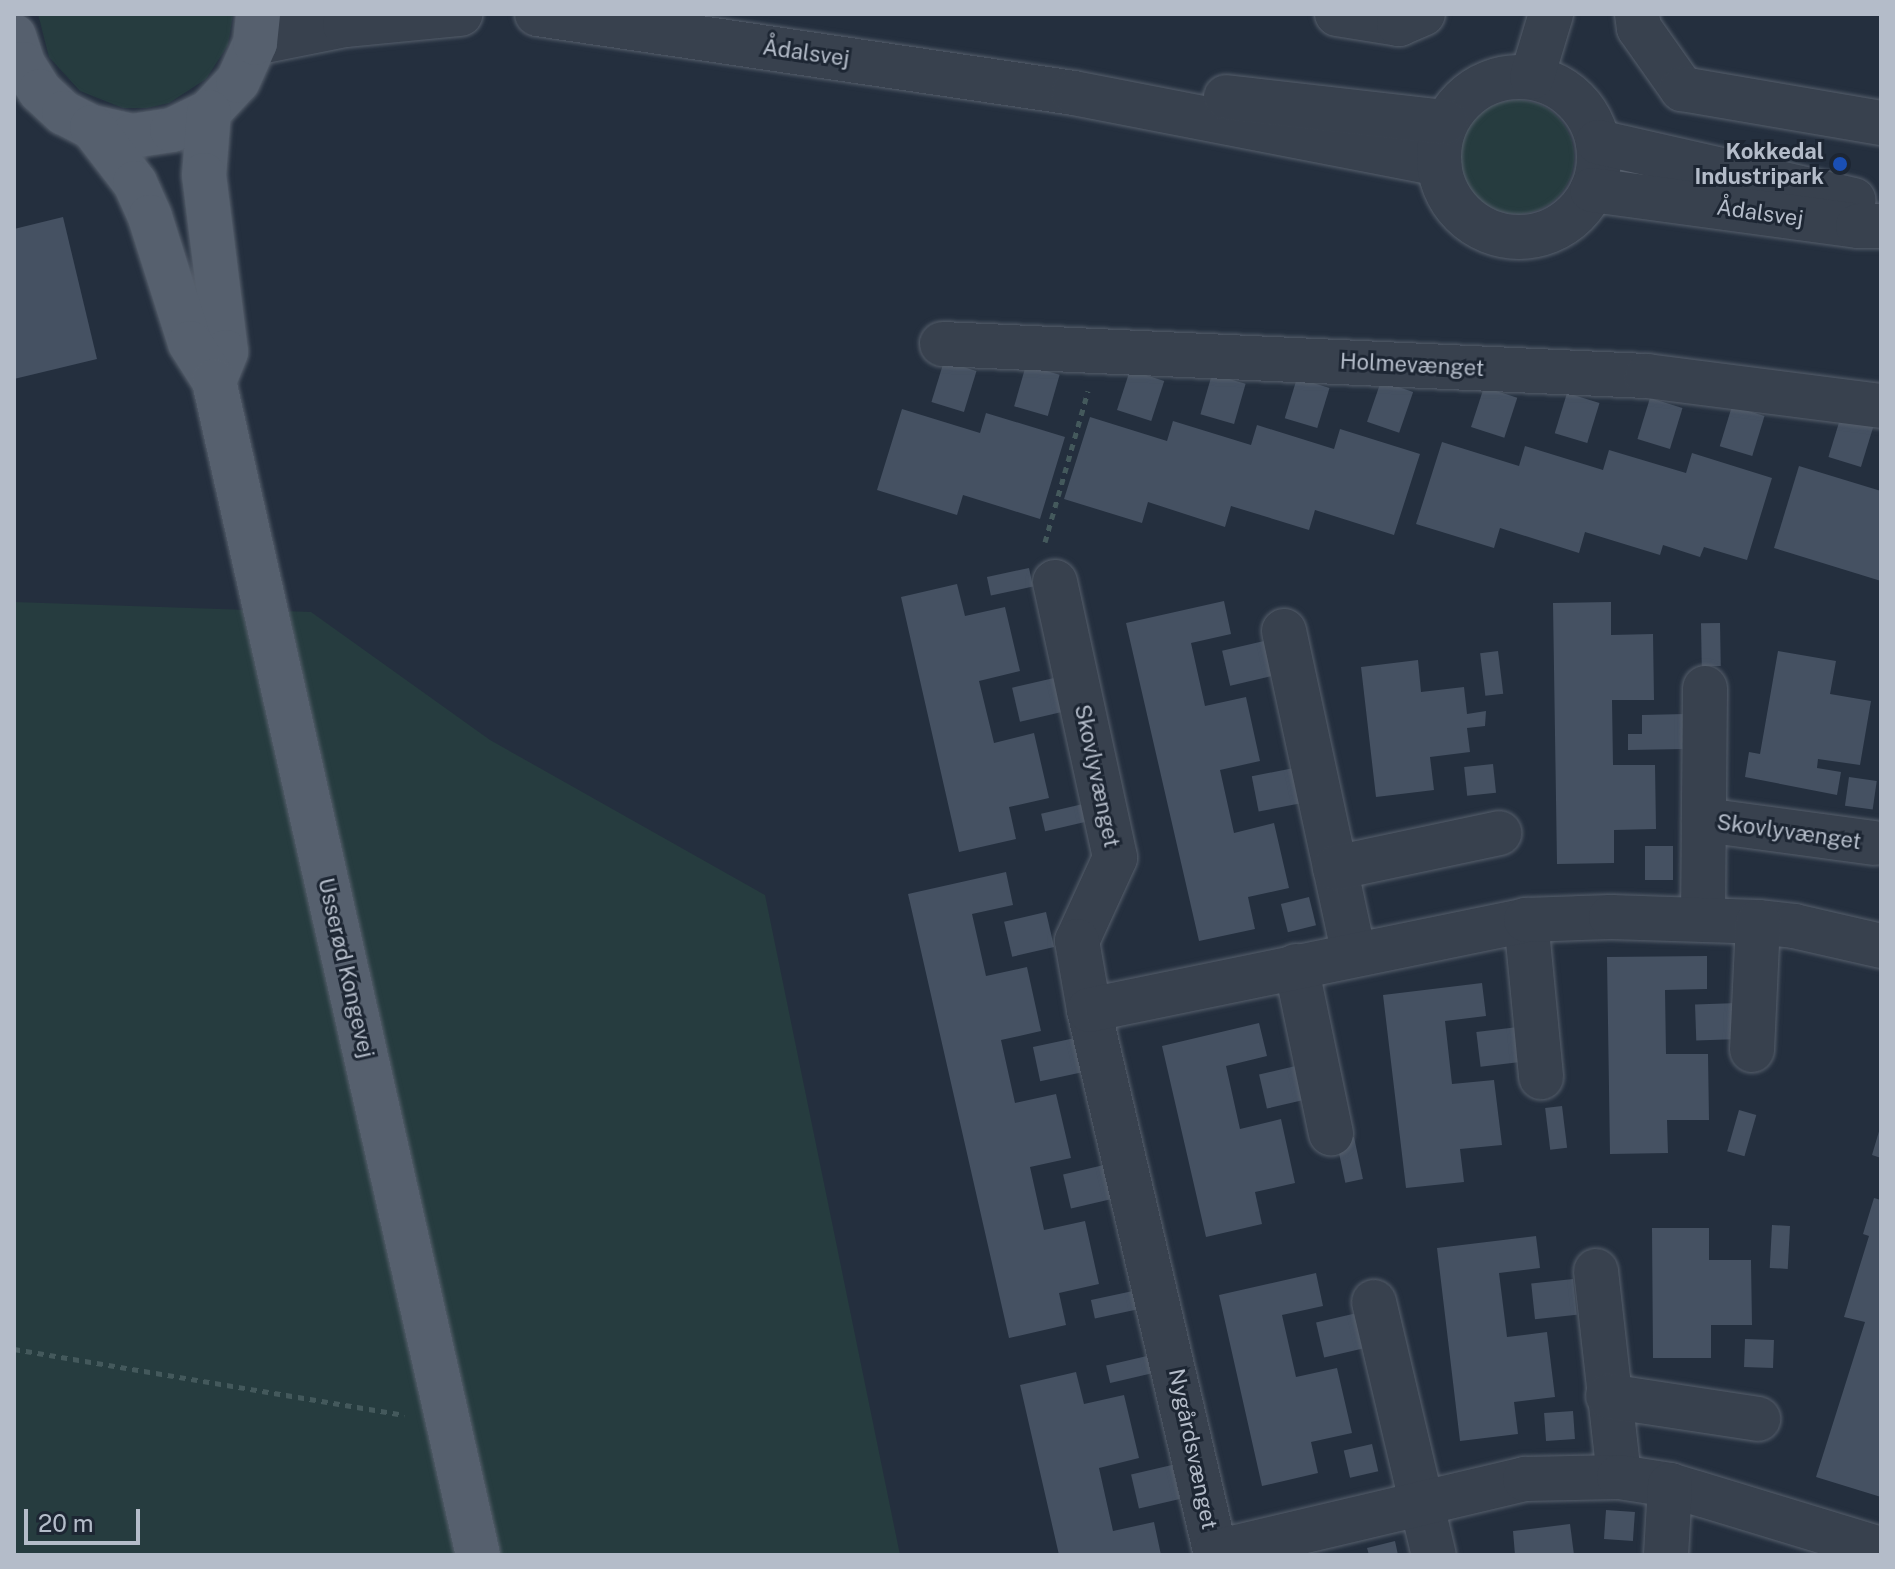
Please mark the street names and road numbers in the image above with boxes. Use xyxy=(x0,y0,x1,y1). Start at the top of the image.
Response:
street label: Ådalsvej xyxy=(761,34,851,72)
street label: Ådalsvej xyxy=(1715,194,1805,232)
street label: Holmevænget xyxy=(1339,348,1485,382)
street label: Skovlyvænget xyxy=(1069,702,1125,850)
street label: Skovlyvænget xyxy=(1715,809,1863,855)
street label: Usserød Kongevej xyxy=(312,875,380,1061)
street label: Nygårdsvænget xyxy=(1163,1366,1223,1532)

